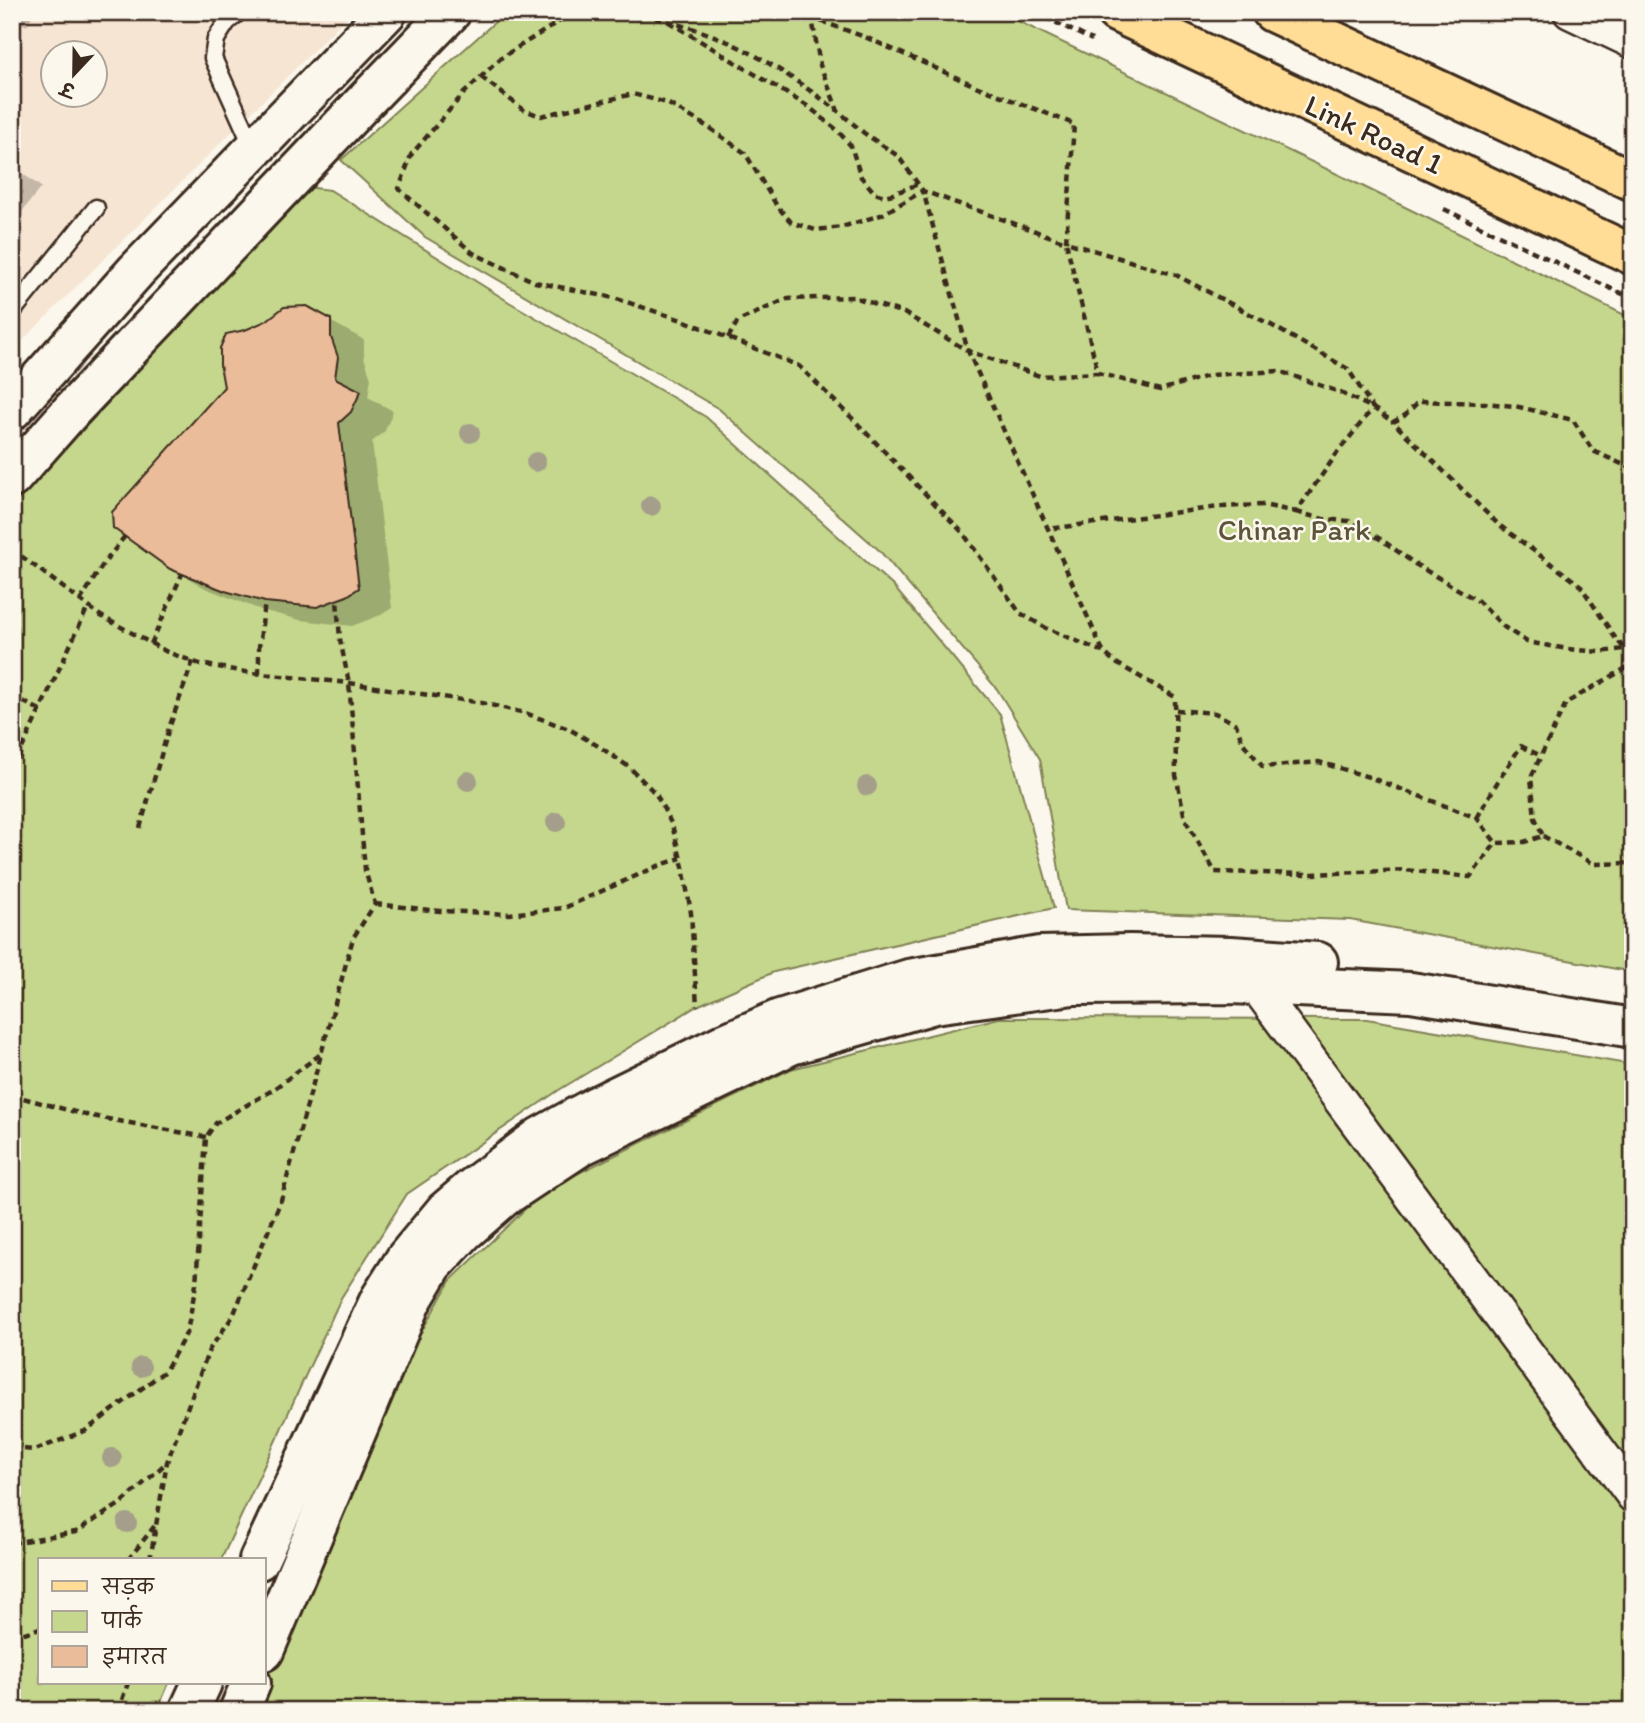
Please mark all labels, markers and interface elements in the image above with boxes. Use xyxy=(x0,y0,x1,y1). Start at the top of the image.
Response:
north arrow xyxy=(38,38,108,108)
text: उ xyxy=(55,75,80,103)
street label: Link Road 1 xyxy=(1299,86,1449,182)
park label: Chinar Park xyxy=(1218,511,1370,548)
legend xyxy=(38,1558,266,1684)
text: सड़क xyxy=(101,1574,155,1600)
text: पार्क xyxy=(101,1604,143,1633)
text: इमारत xyxy=(102,1644,168,1669)

